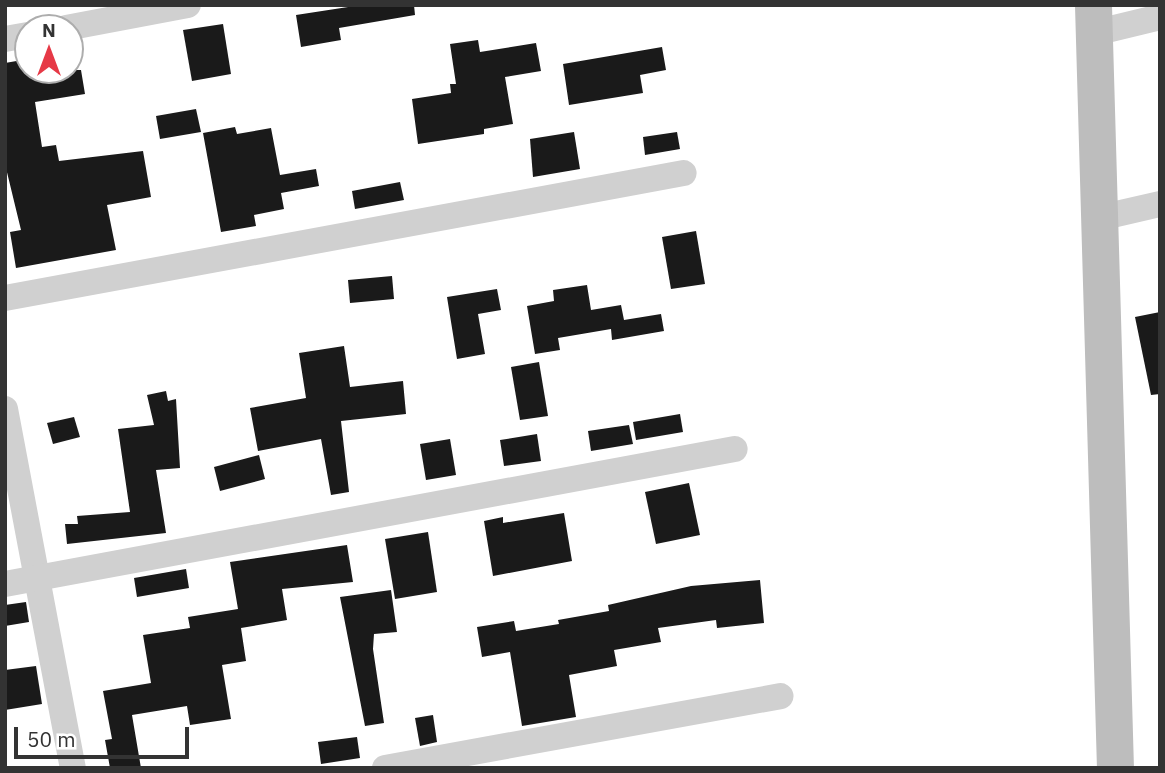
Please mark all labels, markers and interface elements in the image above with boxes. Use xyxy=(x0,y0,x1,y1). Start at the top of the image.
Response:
north arrow xyxy=(14,14,84,84)
text: N xyxy=(42,18,56,42)
scale bar xyxy=(18,714,192,758)
text: 50 m xyxy=(27,725,76,753)

